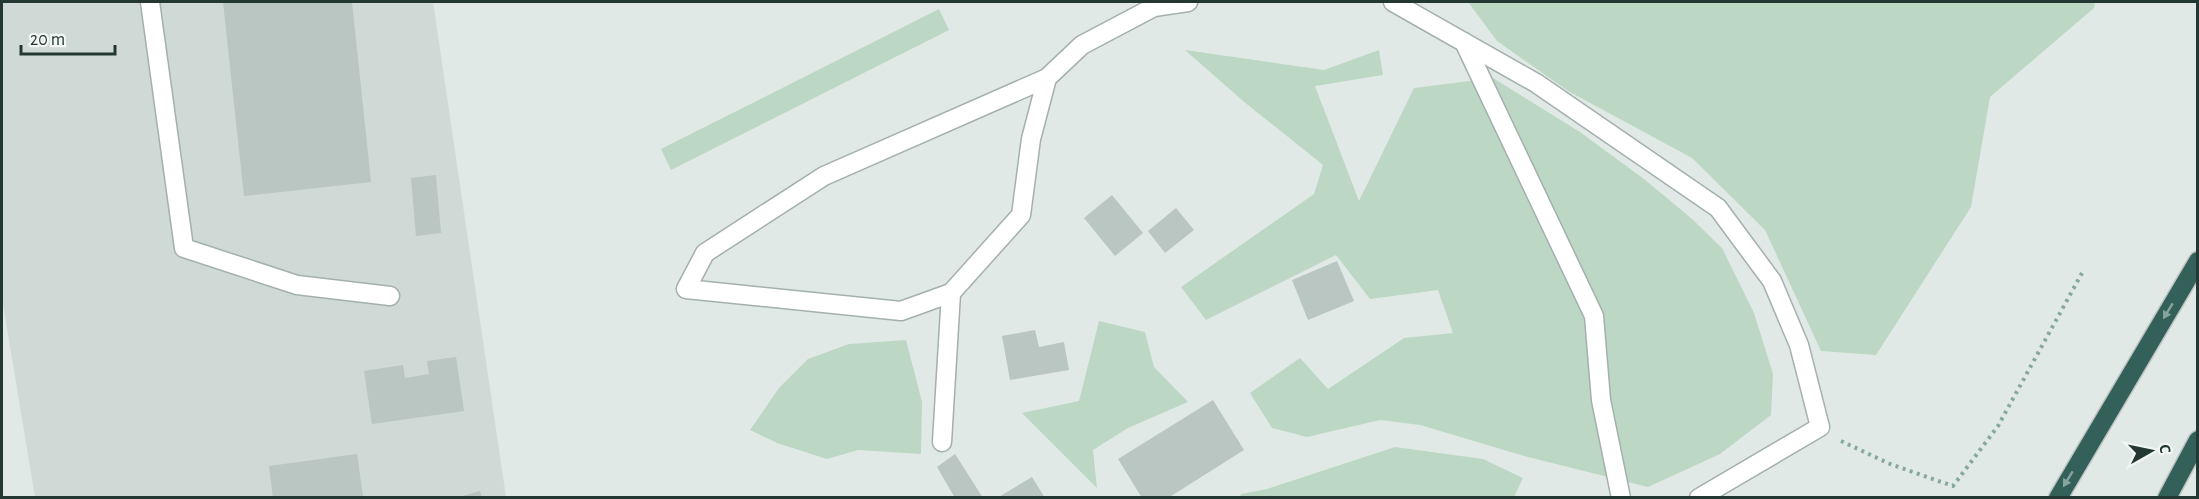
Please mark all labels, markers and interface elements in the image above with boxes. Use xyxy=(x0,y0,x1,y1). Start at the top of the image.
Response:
scale bar xyxy=(21,18,116,56)
text: 20 m xyxy=(30,31,65,49)
one-way arrow xyxy=(2162,303,2173,319)
north arrow xyxy=(2121,421,2181,481)
text: С xyxy=(2156,443,2173,455)
one-way arrow xyxy=(2063,471,2074,487)

